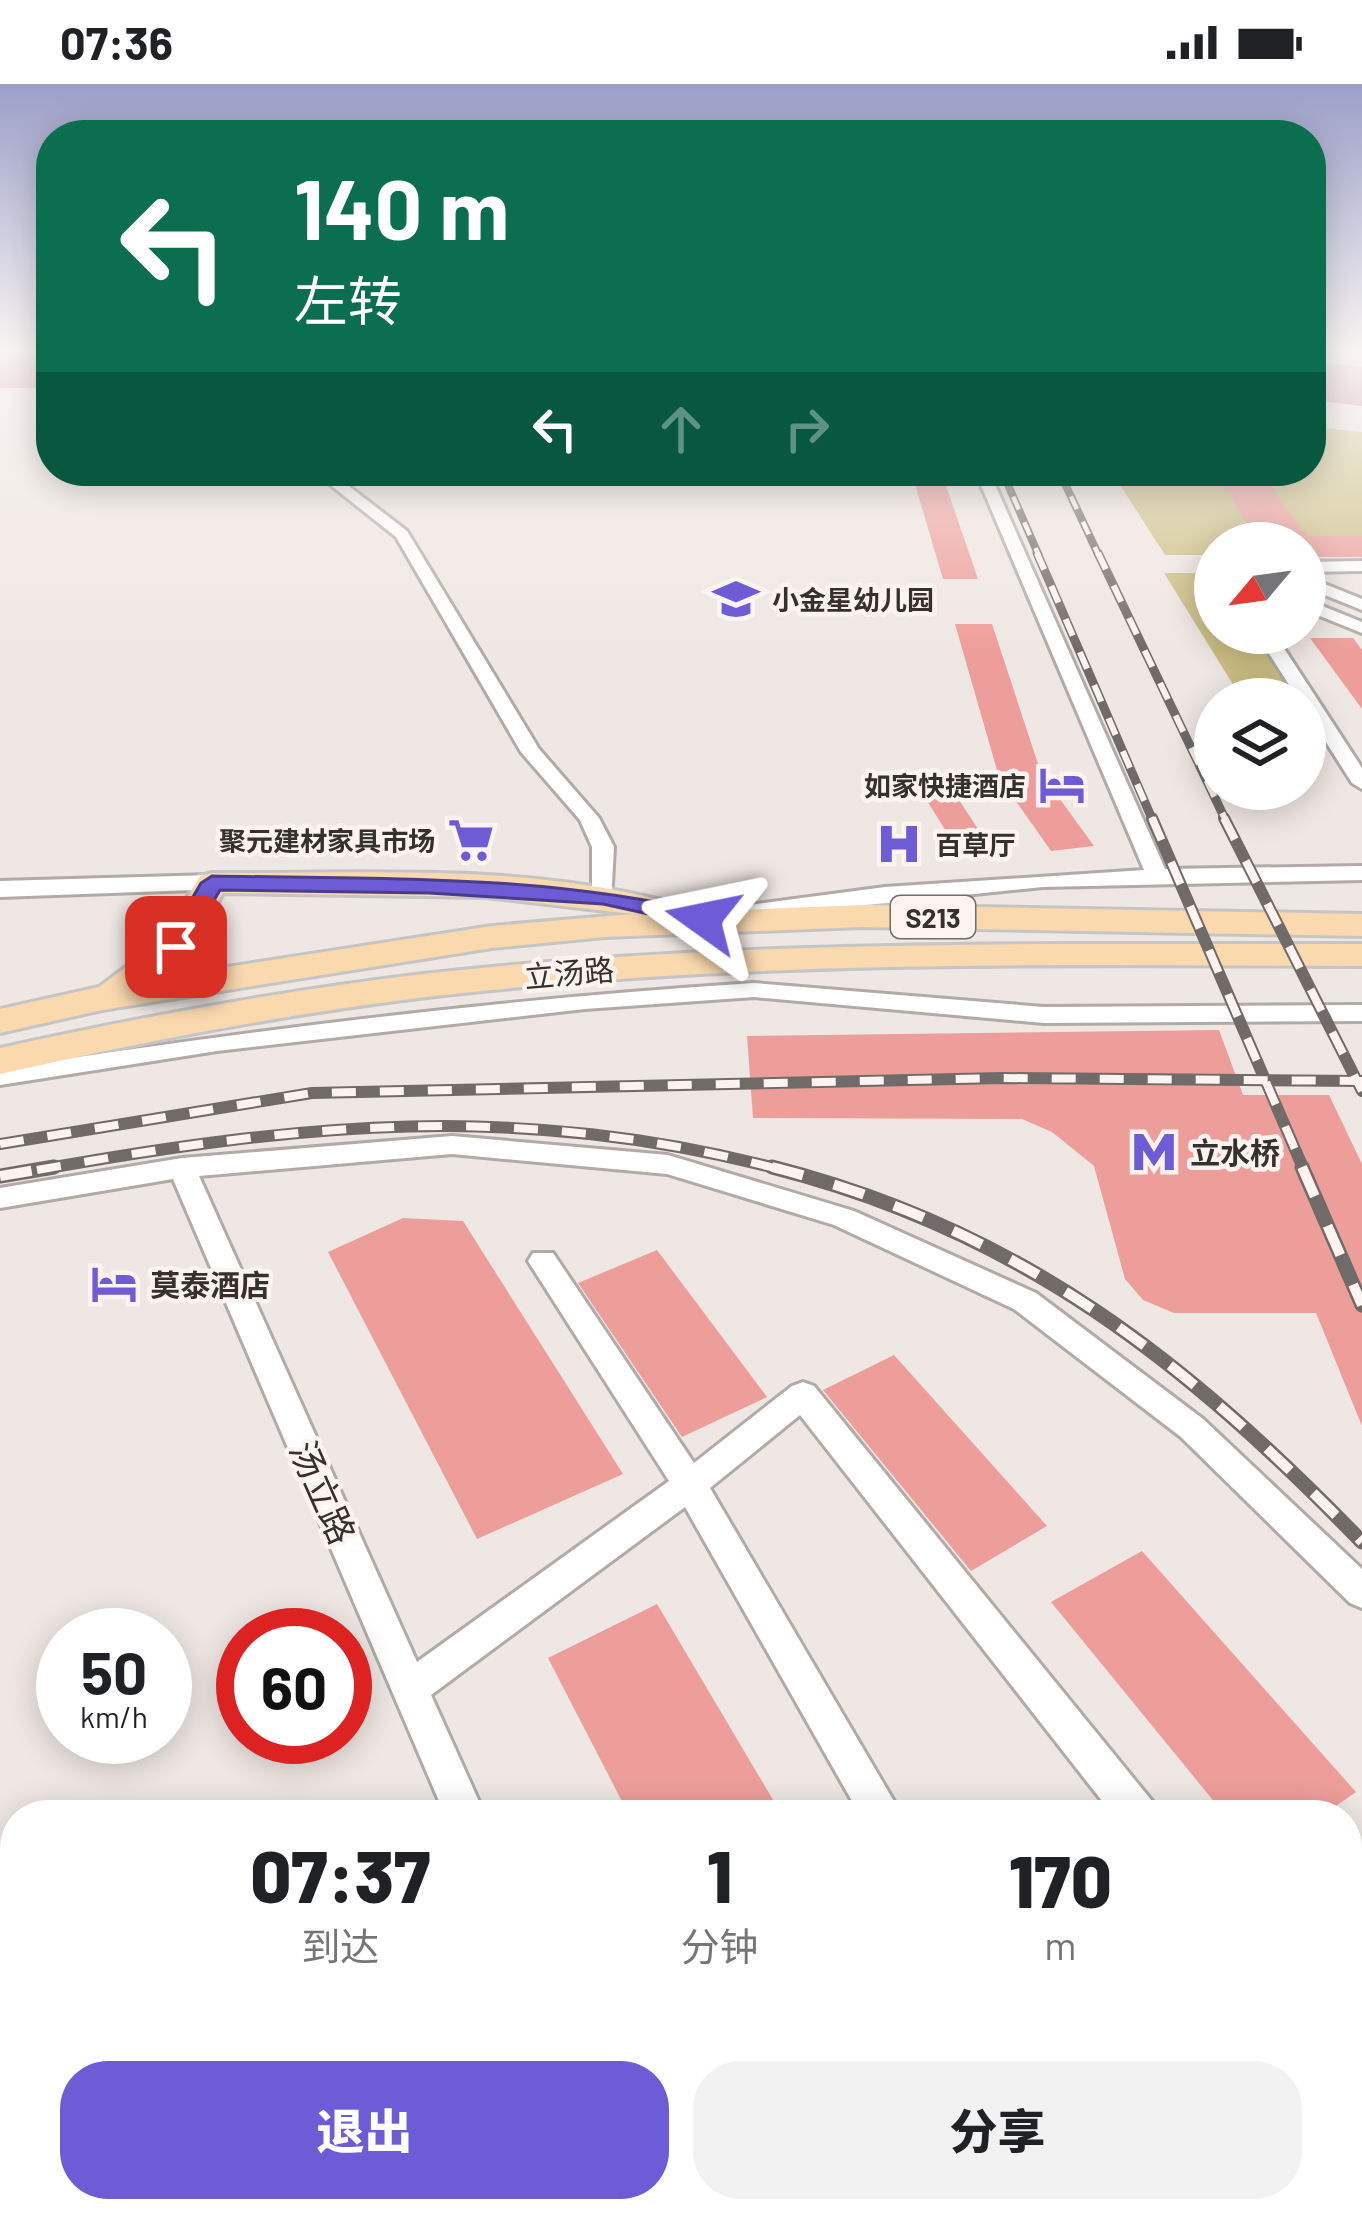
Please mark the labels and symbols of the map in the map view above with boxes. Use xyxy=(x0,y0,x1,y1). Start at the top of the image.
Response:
north arrow xyxy=(1194,522,1326,654)
school or university icon: 小金星幼儿园 xyxy=(711,574,761,624)
place label: 小金星幼儿园 xyxy=(772,583,934,615)
hotel icon: 如家快捷酒店 xyxy=(1037,760,1087,810)
place label: 如家快捷酒店 xyxy=(864,769,1026,801)
supermarket icon: 聚元建材家具市场 xyxy=(446,815,496,865)
hospital icon: 百草厅 xyxy=(874,819,924,869)
place label: 聚元建材家具市场 xyxy=(219,824,435,856)
place label: 百草厅 xyxy=(935,828,1016,860)
position arrow xyxy=(640,856,766,982)
pin xyxy=(125,896,227,998)
road number: S213 xyxy=(891,896,975,938)
street label: 立汤路 xyxy=(523,950,615,994)
metro station icon: 立水桥 xyxy=(1129,1127,1179,1177)
place label: 立水桥 xyxy=(1190,1134,1280,1170)
hotel icon: 莫泰酒店 xyxy=(89,1259,139,1309)
place label: 莫泰酒店 xyxy=(150,1266,270,1302)
street label: 汤立路 xyxy=(282,1434,366,1550)
speed limit sign: 60 xyxy=(216,1608,372,1764)

